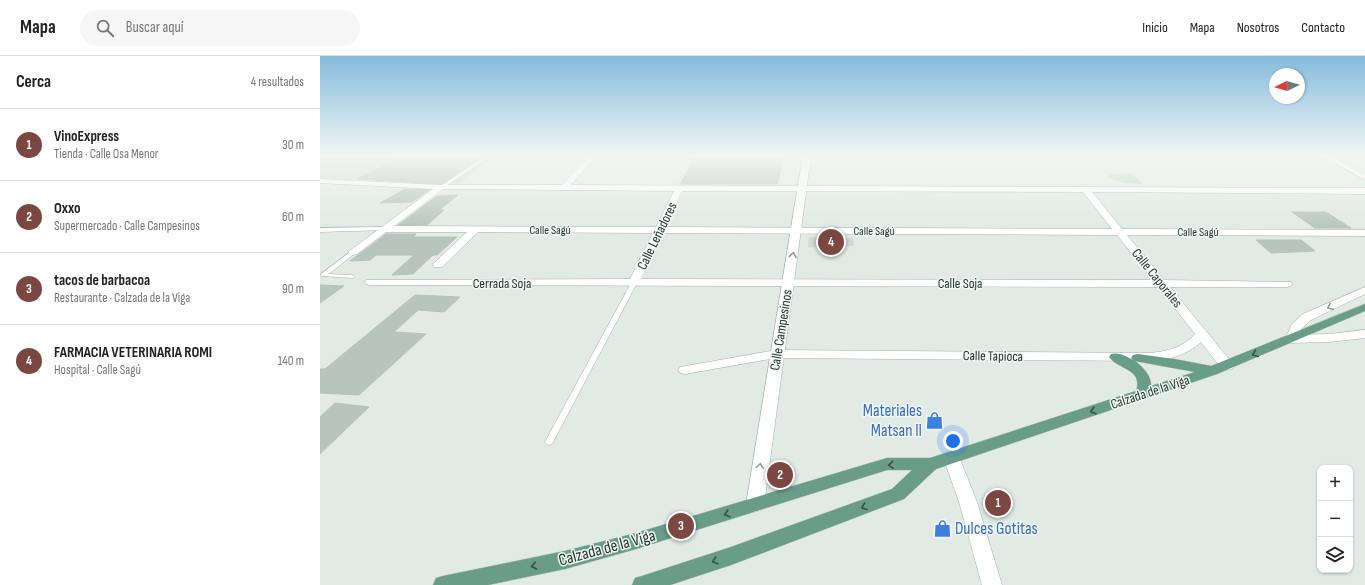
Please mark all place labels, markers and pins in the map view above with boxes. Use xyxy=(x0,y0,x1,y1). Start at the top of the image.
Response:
pin: 4 xyxy=(818,227,844,257)
place label: Materiales Matsan II xyxy=(863,401,922,441)
shop icon: Materiales Matsan II xyxy=(925,411,945,431)
pin: 2 xyxy=(767,460,793,490)
pin: 1 xyxy=(985,488,1011,518)
pin: 3 xyxy=(668,511,694,541)
shop icon: Dulces Gotitas xyxy=(932,519,952,539)
place label: Dulces Gotitas xyxy=(955,519,1038,539)

